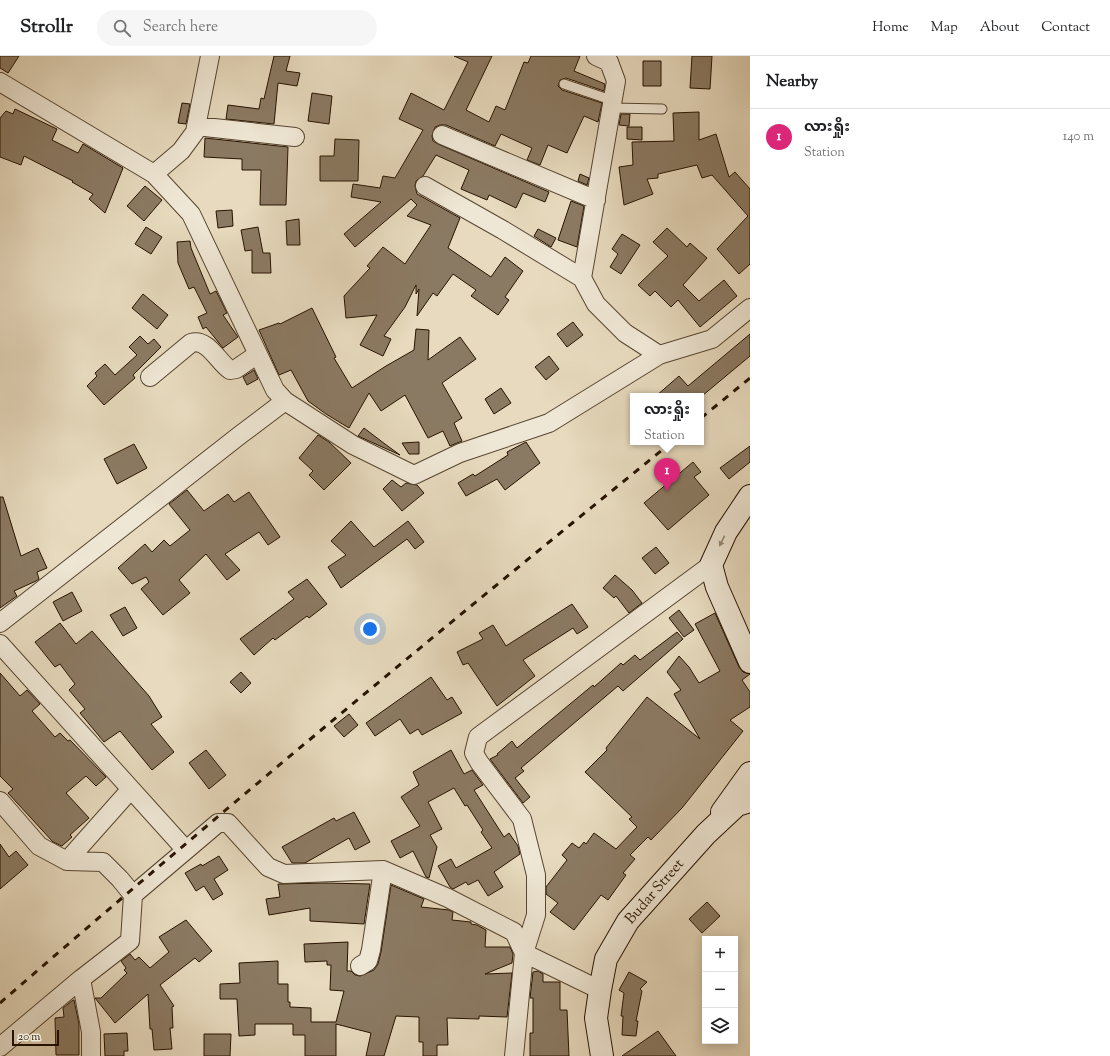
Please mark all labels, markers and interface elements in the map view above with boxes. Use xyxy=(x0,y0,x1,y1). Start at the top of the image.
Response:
search box xyxy=(97,10,377,46)
text: Strollr xyxy=(20,14,73,41)
icon: search xyxy=(111,17,133,39)
text: Search here xyxy=(143,17,218,38)
text: Home xyxy=(872,18,909,38)
text: Map xyxy=(931,18,958,38)
text: About xyxy=(980,18,1019,38)
text: Contact xyxy=(1041,18,1090,38)
text: Nearby xyxy=(766,70,818,94)
text: လားရှိုး xyxy=(804,117,850,138)
text: 1 xyxy=(777,128,781,146)
text: 140 m xyxy=(1063,128,1094,146)
text: Station xyxy=(804,144,845,162)
popup xyxy=(630,393,704,445)
text: လားရှိုး xyxy=(644,400,690,421)
text: Station xyxy=(644,427,685,445)
pin: 1 xyxy=(654,458,680,491)
one-way arrow xyxy=(719,536,725,547)
your location xyxy=(360,619,380,639)
street label: Budar Street xyxy=(621,855,689,929)
map controls xyxy=(702,936,738,1044)
button: + xyxy=(702,936,738,972)
button: − xyxy=(702,972,738,1008)
button: layers xyxy=(702,1008,738,1044)
scale bar xyxy=(12,1028,59,1047)
text: 20 m xyxy=(18,1029,40,1045)

